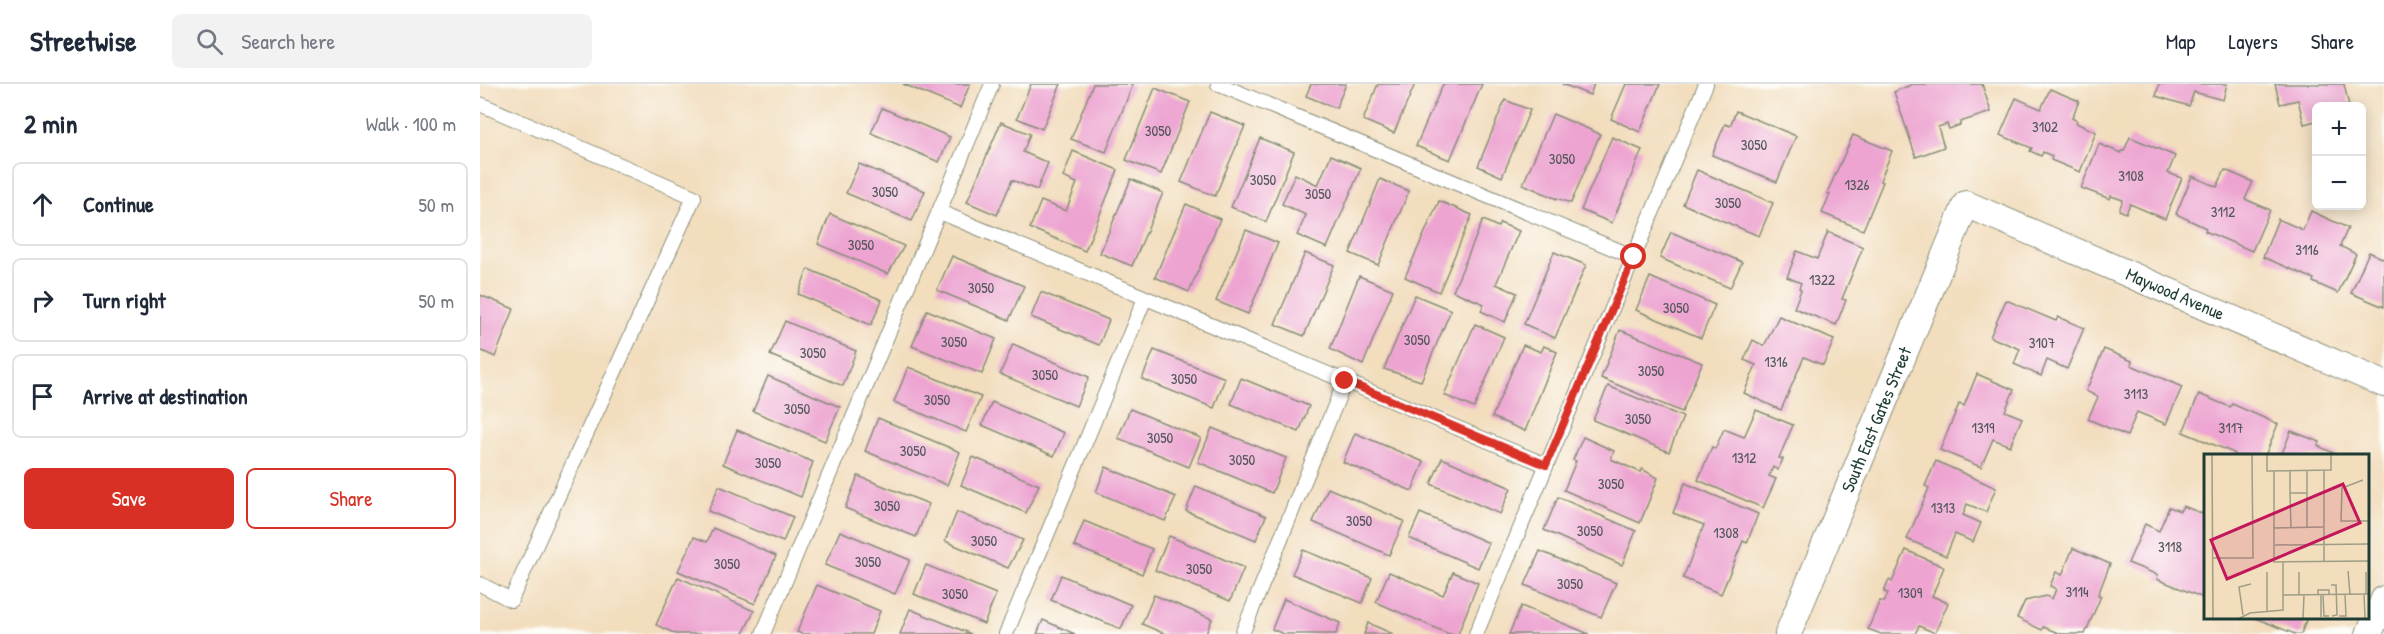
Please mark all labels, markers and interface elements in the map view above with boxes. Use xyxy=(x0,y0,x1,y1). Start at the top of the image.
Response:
search box xyxy=(172,14,592,68)
text: Streetwise xyxy=(30,22,136,60)
icon: search xyxy=(193,25,226,58)
text: Search here xyxy=(241,26,335,56)
text: Map xyxy=(2166,27,2195,56)
text: Layers xyxy=(2228,27,2278,56)
text: Share xyxy=(2311,27,2354,56)
map controls xyxy=(2312,102,2366,210)
button: + xyxy=(2312,102,2366,156)
text: 2 min xyxy=(24,106,77,141)
text: Walk · 100 m xyxy=(366,110,456,137)
house number: 3102 xyxy=(2032,116,2058,137)
house number: 3050 xyxy=(1145,120,1172,141)
house number: 3050 xyxy=(1741,134,1768,155)
house number: 3050 xyxy=(1549,148,1576,169)
button: − xyxy=(2312,156,2366,210)
house number: 3108 xyxy=(2118,165,2144,186)
house number: 3050 xyxy=(1250,169,1277,190)
house number: 1326 xyxy=(1844,174,1870,195)
house number: 3050 xyxy=(872,181,899,202)
house number: 3050 xyxy=(1305,183,1332,204)
icon: ahead xyxy=(26,188,59,221)
text: Continue xyxy=(83,189,154,219)
text: 50 m xyxy=(418,191,454,218)
house number: 3050 xyxy=(1715,192,1742,213)
house number: 3112 xyxy=(2211,201,2235,222)
house number: 3050 xyxy=(848,234,875,255)
house number: 3116 xyxy=(2295,239,2319,260)
route start xyxy=(1620,243,1646,269)
street label: Maywood Avenue xyxy=(2122,261,2228,326)
house number: 1322 xyxy=(1809,269,1835,290)
house number: 3050 xyxy=(968,277,995,298)
icon: right xyxy=(26,284,59,317)
text: Turn right xyxy=(83,285,166,315)
text: 50 m xyxy=(418,287,454,314)
house number: 3050 xyxy=(1663,297,1690,318)
house number: 3050 xyxy=(1404,329,1431,350)
house number: 3050 xyxy=(941,331,968,352)
house number: 3107 xyxy=(2029,332,2055,353)
house number: 3050 xyxy=(800,342,827,363)
street label: South East Gates Street xyxy=(1835,342,1918,496)
house number: 1316 xyxy=(1764,351,1788,372)
house number: 3050 xyxy=(1638,360,1665,381)
house number: 3050 xyxy=(1032,364,1059,385)
route end xyxy=(1331,367,1357,393)
house number: 3050 xyxy=(1171,368,1198,389)
icon: arrive xyxy=(26,380,59,413)
text: Arrive at destination xyxy=(83,381,248,411)
house number: 3113 xyxy=(2124,383,2148,404)
house number: 3050 xyxy=(924,389,951,410)
house number: 3050 xyxy=(784,398,811,419)
house number: 3050 xyxy=(1625,408,1652,429)
house number: 1319 xyxy=(1971,417,1995,438)
house number: 3117 xyxy=(2218,417,2244,438)
house number: 3050 xyxy=(1147,427,1174,448)
house number: 3050 xyxy=(900,440,927,461)
house number: 1312 xyxy=(1732,447,1756,468)
house number: 3050 xyxy=(1229,449,1256,470)
house number: 3050 xyxy=(755,452,782,473)
inset map xyxy=(2204,454,2369,619)
button: Save xyxy=(24,468,234,529)
button: Share xyxy=(246,468,456,529)
house number: 3050 xyxy=(1598,473,1625,494)
house number: 3050 xyxy=(874,495,901,516)
house number: 1313 xyxy=(1931,497,1955,518)
house number: 3050 xyxy=(1346,510,1373,531)
house number: 3050 xyxy=(1577,520,1604,541)
house number: 1308 xyxy=(1713,522,1739,543)
house number: 3050 xyxy=(971,530,998,551)
house number: 3118 xyxy=(2158,536,2182,557)
house number: 3050 xyxy=(855,551,882,572)
house number: 3050 xyxy=(714,553,741,574)
house number: 3050 xyxy=(1186,558,1213,579)
house number: 3050 xyxy=(1557,573,1584,594)
house number: 3114 xyxy=(2065,581,2089,602)
house number: 1309 xyxy=(1898,582,1923,603)
house number: 3050 xyxy=(942,583,969,604)

